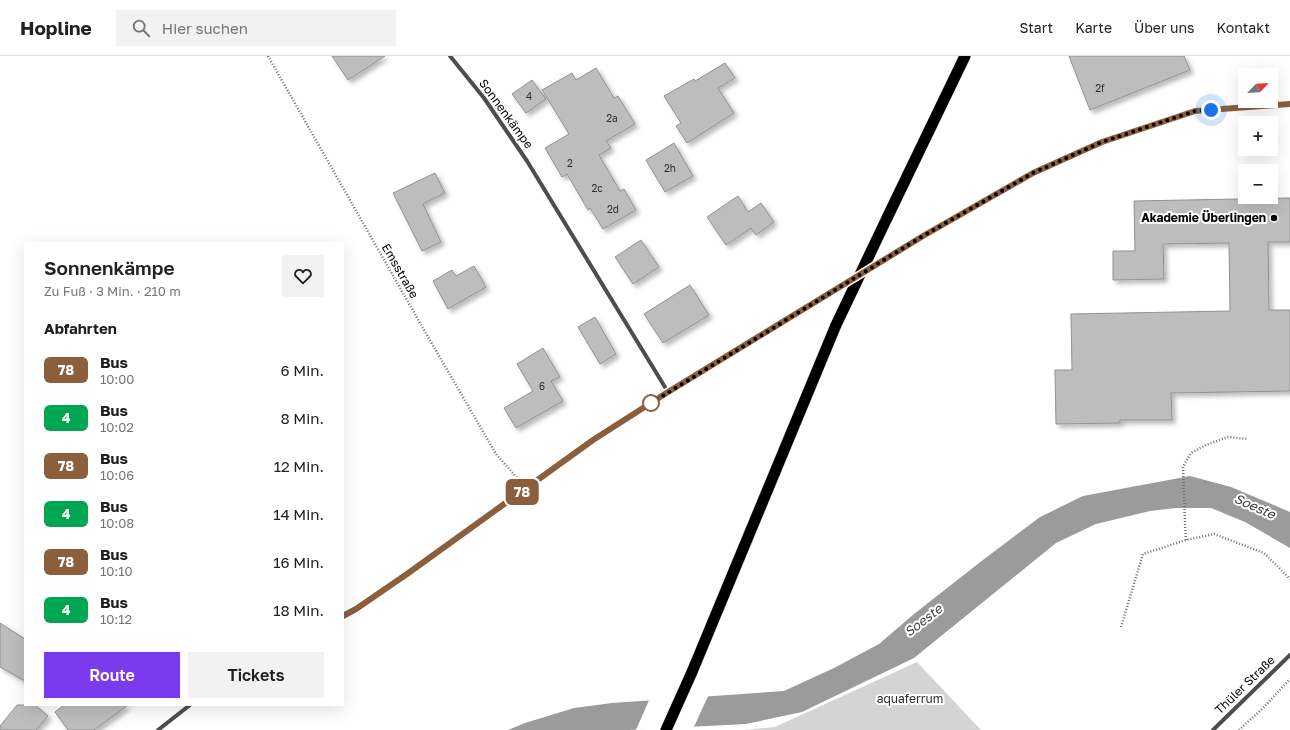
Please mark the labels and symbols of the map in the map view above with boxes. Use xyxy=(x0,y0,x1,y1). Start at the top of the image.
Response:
north arrow xyxy=(1238,68,1278,108)
street label: Sonnenkämpe xyxy=(476,76,537,151)
house number: 2f xyxy=(1095,82,1105,94)
house number: 4 xyxy=(526,90,532,102)
your location xyxy=(1201,100,1221,120)
house number: 2a xyxy=(606,112,618,124)
house number: 2 xyxy=(567,157,573,169)
house number: 2h xyxy=(664,162,676,174)
house number: 2c xyxy=(591,182,603,194)
house number: 2d xyxy=(607,203,619,215)
place label: Akademie Überlingen xyxy=(1141,210,1266,225)
marker: Akademie Überlingen xyxy=(1269,213,1279,223)
street label: Emsstraße xyxy=(379,241,422,301)
house number: 6 xyxy=(539,380,545,392)
unlabelled marker xyxy=(642,394,660,412)
line badge: 78 xyxy=(504,479,540,505)
water label: Soeste xyxy=(1232,490,1279,523)
water label: Soeste xyxy=(901,599,946,640)
street label: Thüler Straße xyxy=(1211,652,1278,717)
park label: aquaferrum xyxy=(877,691,943,706)

